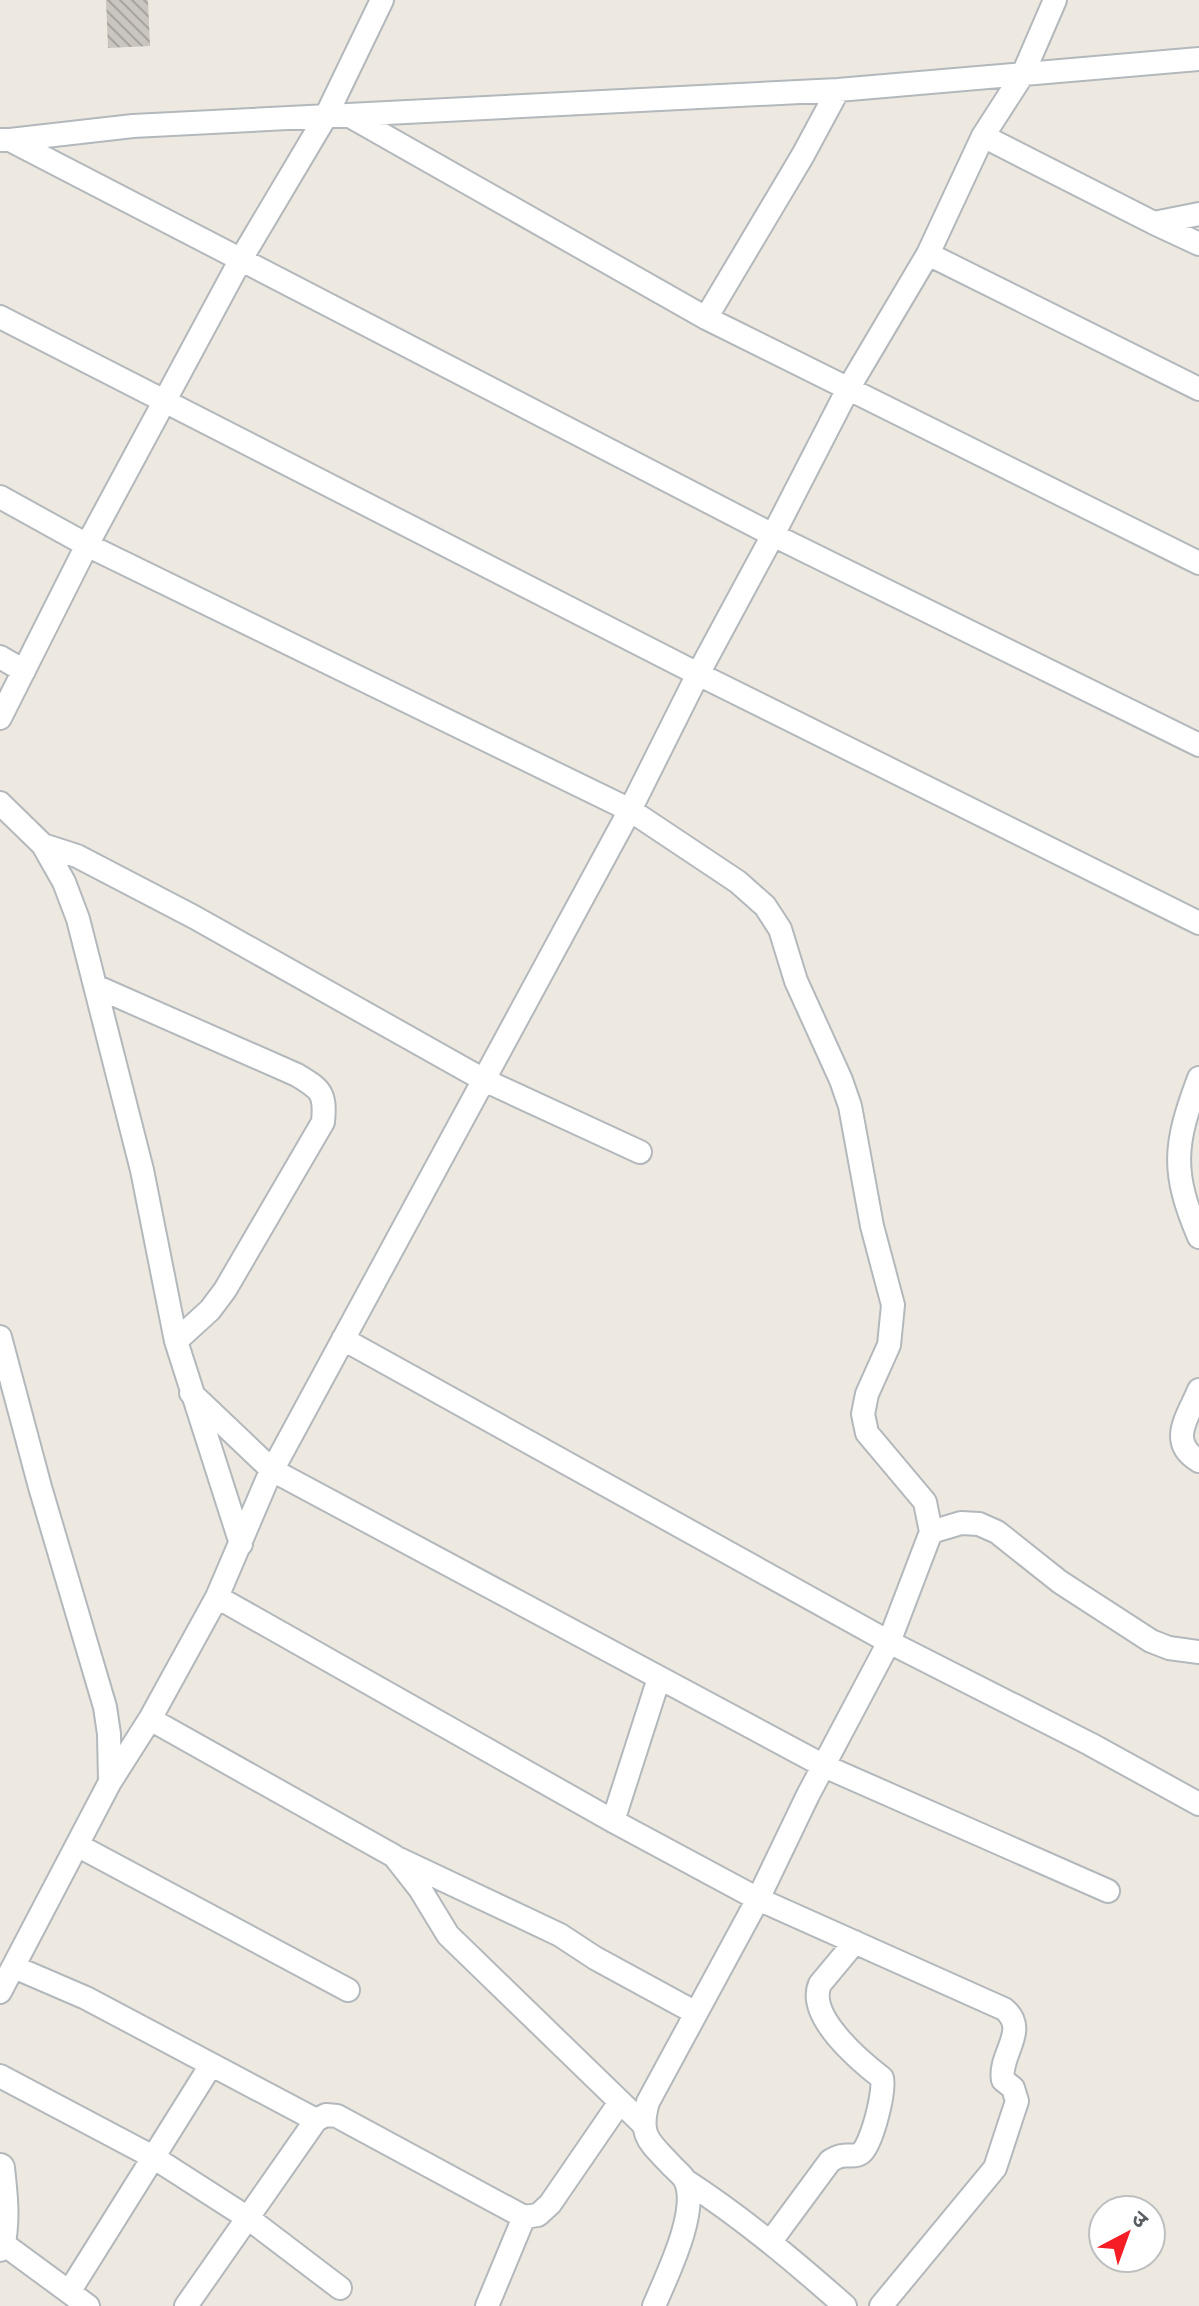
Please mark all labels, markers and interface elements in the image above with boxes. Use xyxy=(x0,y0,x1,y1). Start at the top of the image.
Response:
north arrow xyxy=(1087,2194,1167,2274)
text: उ xyxy=(1126,2204,1155,2234)

